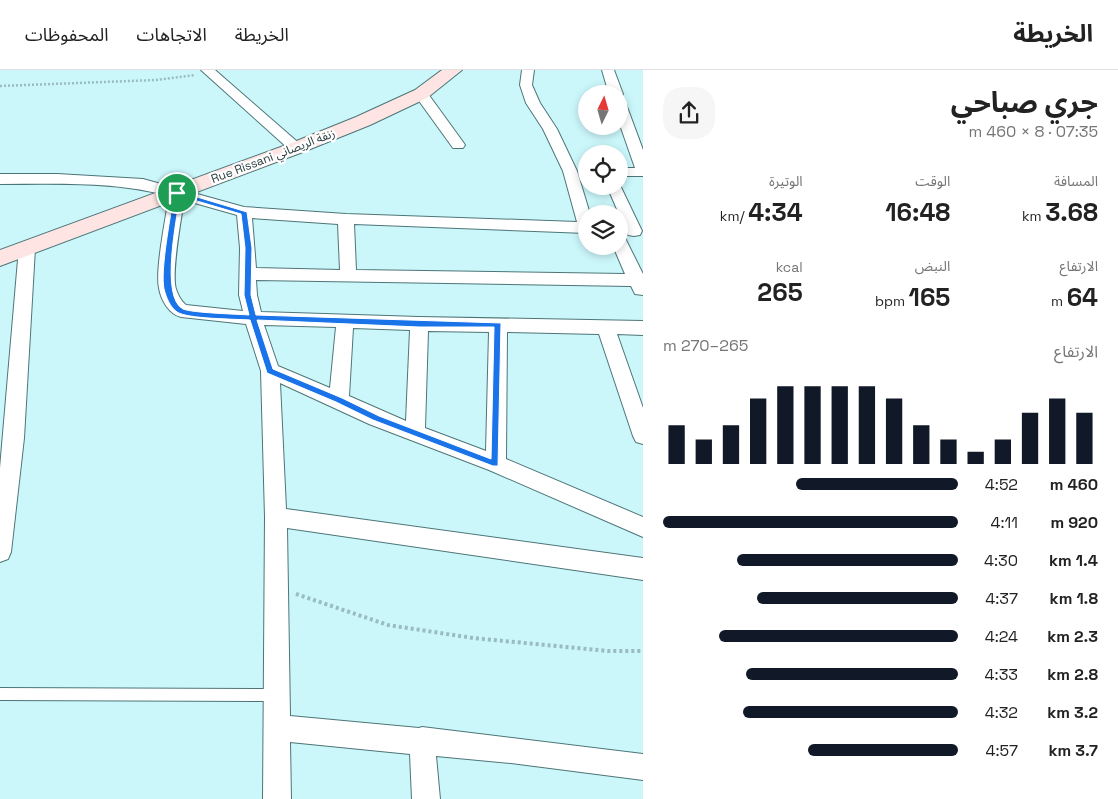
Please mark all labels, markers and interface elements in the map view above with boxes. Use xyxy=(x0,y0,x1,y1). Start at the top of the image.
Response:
text: الخريطة xyxy=(1013,18,1093,49)
text: المحفوظات xyxy=(25,23,109,46)
text: الاتجاهات xyxy=(137,23,207,46)
text: الخريطة xyxy=(235,23,289,46)
text: جري صباحي xyxy=(951,84,1098,120)
north arrow xyxy=(578,85,628,135)
map controls xyxy=(578,85,628,255)
button: share xyxy=(663,87,715,139)
text: 07:35 · 8 × 460 m xyxy=(968,121,1098,142)
street label: Rue Rissani زنقة الريصاني xyxy=(209,125,338,189)
button: locate xyxy=(578,145,628,195)
pin xyxy=(156,172,198,214)
text: الوتيرة xyxy=(769,172,803,190)
text: الوقت xyxy=(915,172,950,190)
text: المسافة xyxy=(1054,172,1098,190)
icon: arrive xyxy=(163,179,191,207)
text: 4:34 xyxy=(748,196,803,228)
text: 16:48 xyxy=(885,196,950,228)
text: 3.68 xyxy=(1045,196,1098,228)
button: layers xyxy=(578,205,628,255)
text: /km xyxy=(720,207,748,225)
text: km xyxy=(1022,207,1045,225)
text: النبض xyxy=(915,257,950,275)
text: الارتفاع xyxy=(1060,257,1098,275)
text: kcal xyxy=(776,258,803,276)
text: 265 xyxy=(757,276,803,308)
text: 165 xyxy=(909,281,950,313)
text: 64 xyxy=(1067,281,1098,313)
text: bpm xyxy=(875,292,909,310)
text: m xyxy=(1051,292,1067,310)
text: 265–270 m xyxy=(663,335,748,356)
text: الارتفاع xyxy=(1054,341,1098,362)
text: 4:52 xyxy=(985,474,1018,495)
text: 460 m xyxy=(1050,474,1098,495)
text: 4:11 xyxy=(991,512,1018,533)
text: 920 m xyxy=(1050,512,1098,533)
text: 4:30 xyxy=(984,550,1018,571)
text: 1.4 km xyxy=(1049,550,1098,571)
text: 4:37 xyxy=(985,588,1018,609)
text: 1.8 km xyxy=(1050,588,1098,609)
text: 4:24 xyxy=(985,626,1018,647)
text: 2.3 km xyxy=(1047,626,1098,647)
text: 4:33 xyxy=(985,664,1018,685)
text: 2.8 km xyxy=(1047,664,1098,685)
text: 4:32 xyxy=(985,702,1018,723)
text: 3.2 km xyxy=(1047,702,1098,723)
text: 4:57 xyxy=(986,740,1018,761)
text: 3.7 km xyxy=(1048,740,1098,761)

